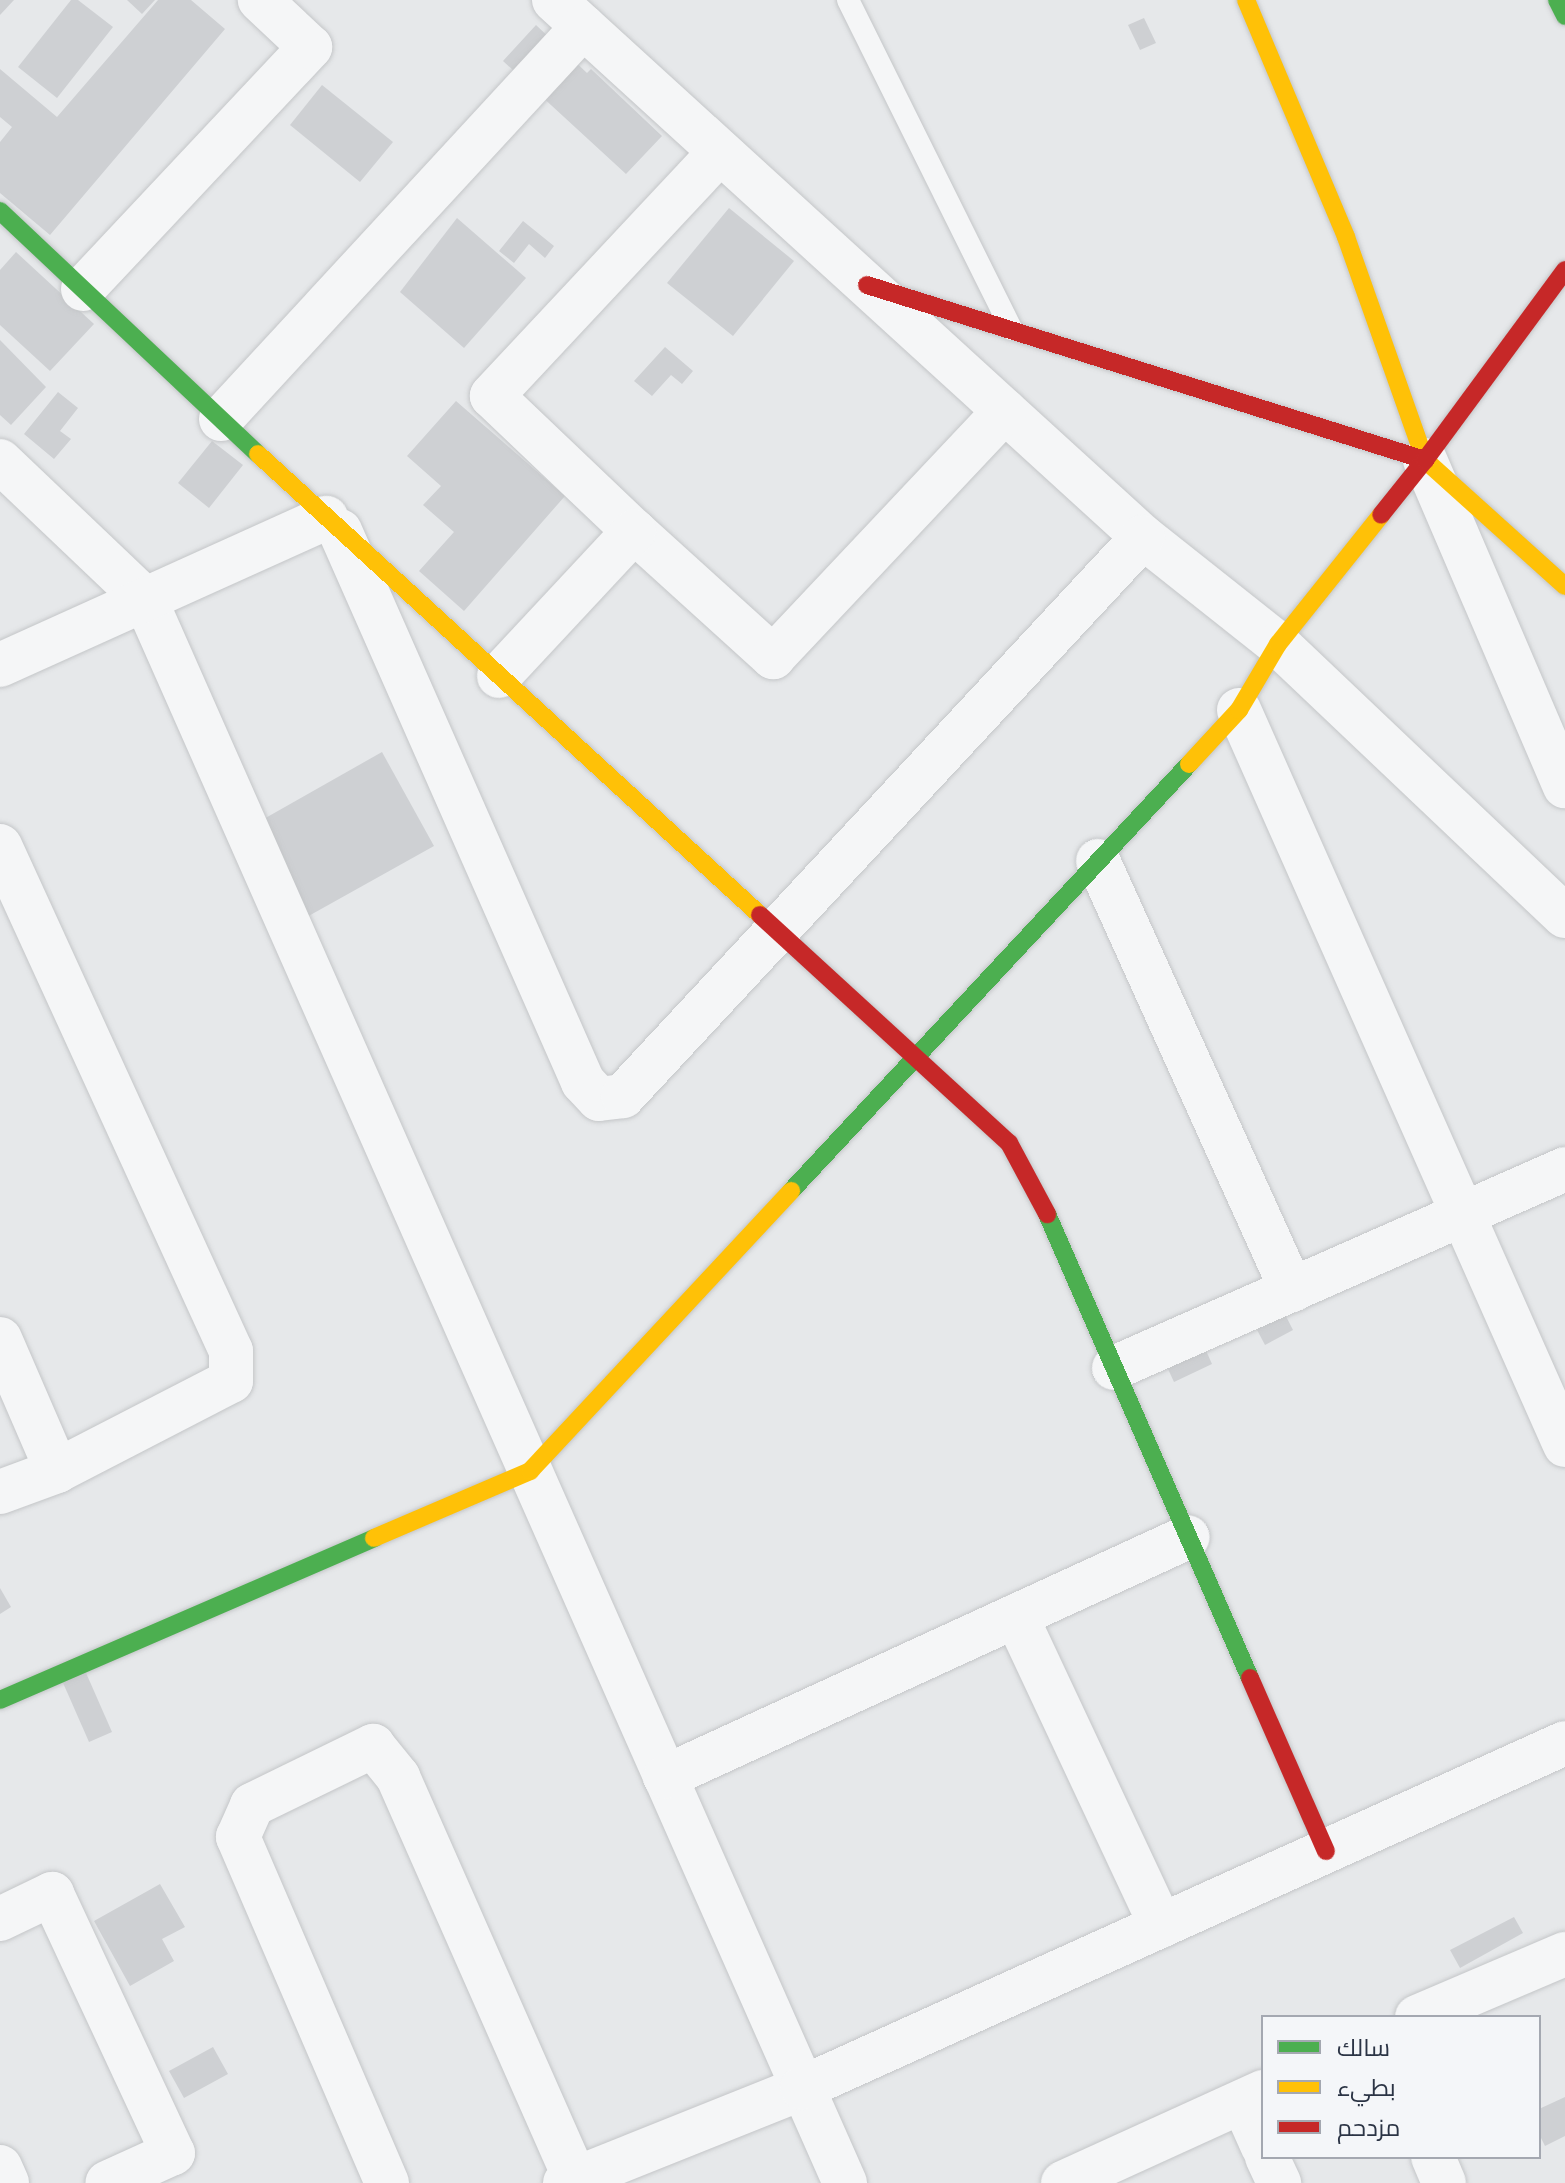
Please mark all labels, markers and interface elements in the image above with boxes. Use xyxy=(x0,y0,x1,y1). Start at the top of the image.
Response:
legend xyxy=(1261,2015,1541,2159)
text: سالك xyxy=(1337,2035,1390,2065)
text: بطيء xyxy=(1337,2075,1396,2105)
text: مزدحم xyxy=(1337,2115,1400,2145)

